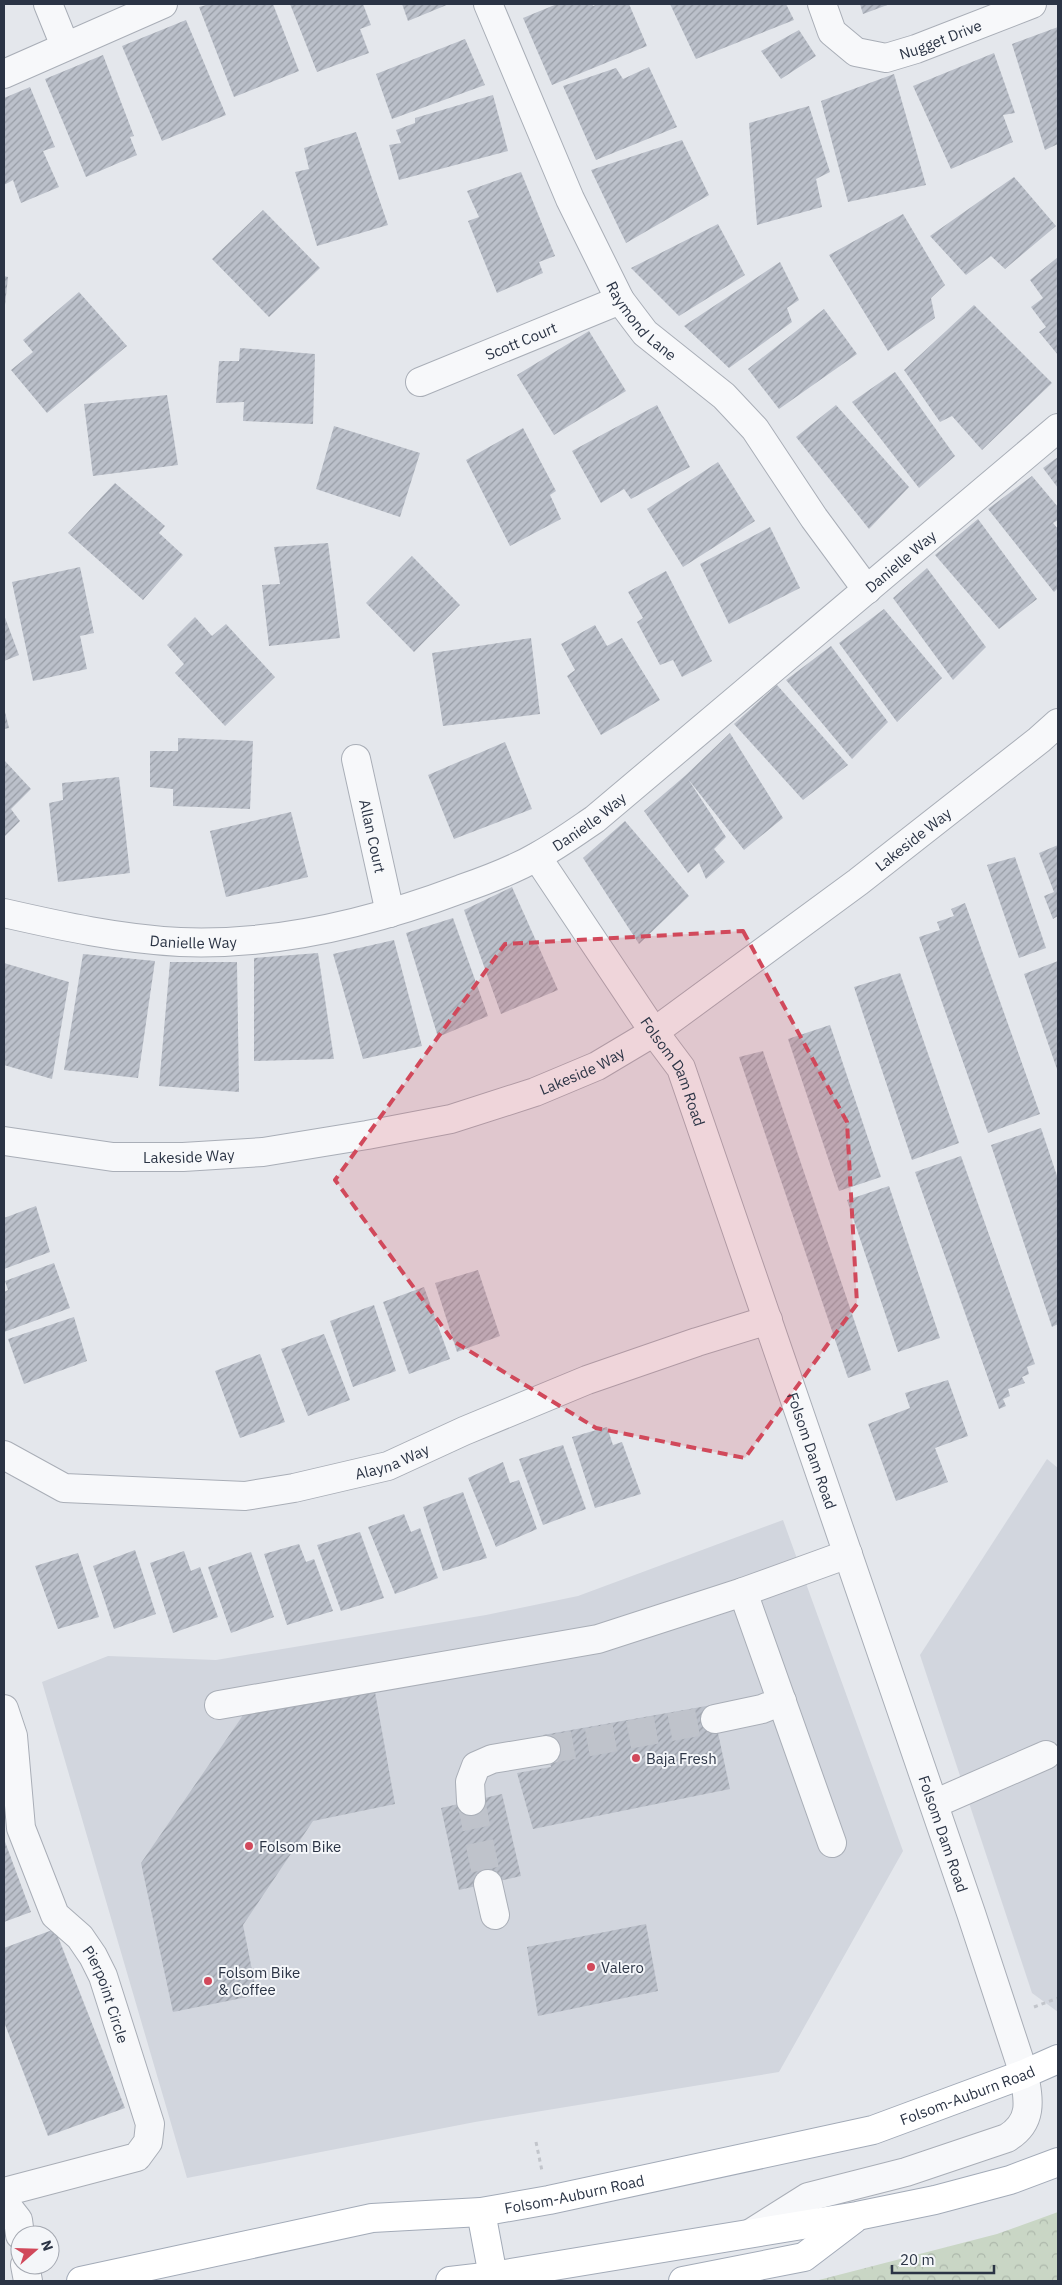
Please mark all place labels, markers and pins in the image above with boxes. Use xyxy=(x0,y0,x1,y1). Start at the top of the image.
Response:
place label: Baja Fresh xyxy=(646,1749,717,1768)
marker: Baja Fresh xyxy=(630,1752,642,1764)
place label: Folsom Bike xyxy=(259,1837,341,1856)
marker: Folsom Bike xyxy=(243,1840,255,1852)
place label: Valero xyxy=(601,1958,644,1977)
marker: Valero xyxy=(585,1961,597,1973)
place label: Folsom Bike & Coffee xyxy=(218,1963,300,1999)
marker: Folsom Bike & Coffee xyxy=(202,1975,214,1987)

